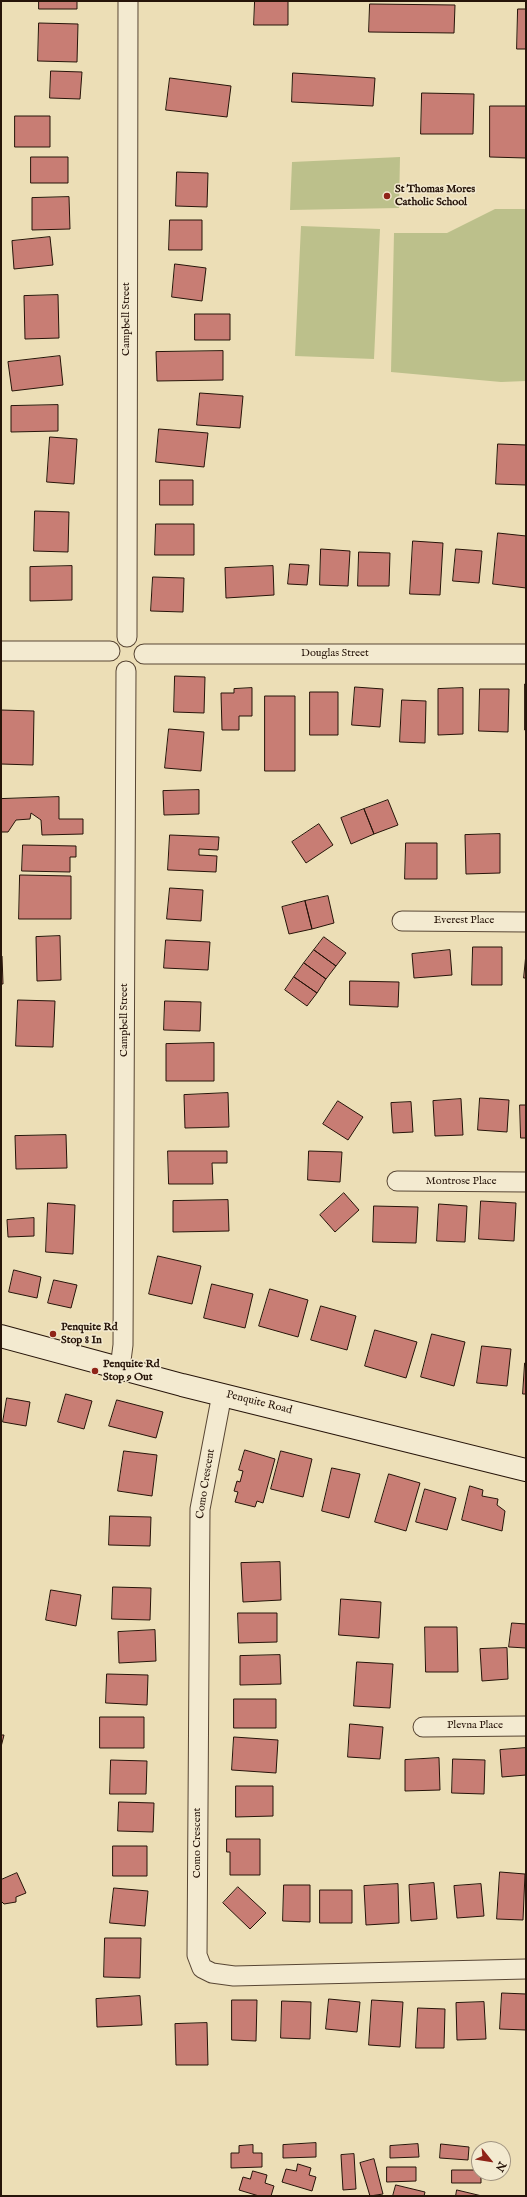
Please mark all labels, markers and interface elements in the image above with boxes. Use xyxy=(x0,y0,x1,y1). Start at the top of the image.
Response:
place label: St Thomas Mores Catholic School xyxy=(395,183,475,209)
marker: St Thomas Mores Catholic School xyxy=(382,191,392,201)
street label: Campbell Street xyxy=(120,282,134,356)
street label: Douglas Street xyxy=(301,647,369,661)
street label: Everest Place xyxy=(434,914,494,928)
street label: Campbell Street xyxy=(118,983,132,1057)
street label: Montrose Place xyxy=(426,1175,496,1189)
place label: Penquite Rd Stop 8 In xyxy=(61,1321,118,1347)
marker: Penquite Rd Stop 8 In xyxy=(48,1329,58,1339)
place label: Penquite Rd Stop 9 Out xyxy=(103,1358,160,1384)
marker: Penquite Rd Stop 9 Out xyxy=(90,1366,100,1376)
street label: Penquite Road xyxy=(225,1388,293,1418)
street label: Como Crescent xyxy=(194,1448,218,1520)
street label: Plevna Place xyxy=(447,1719,503,1733)
street label: Como Crescent xyxy=(191,1808,205,1878)
north arrow xyxy=(471,2141,511,2181)
text: N xyxy=(492,2159,509,2174)

